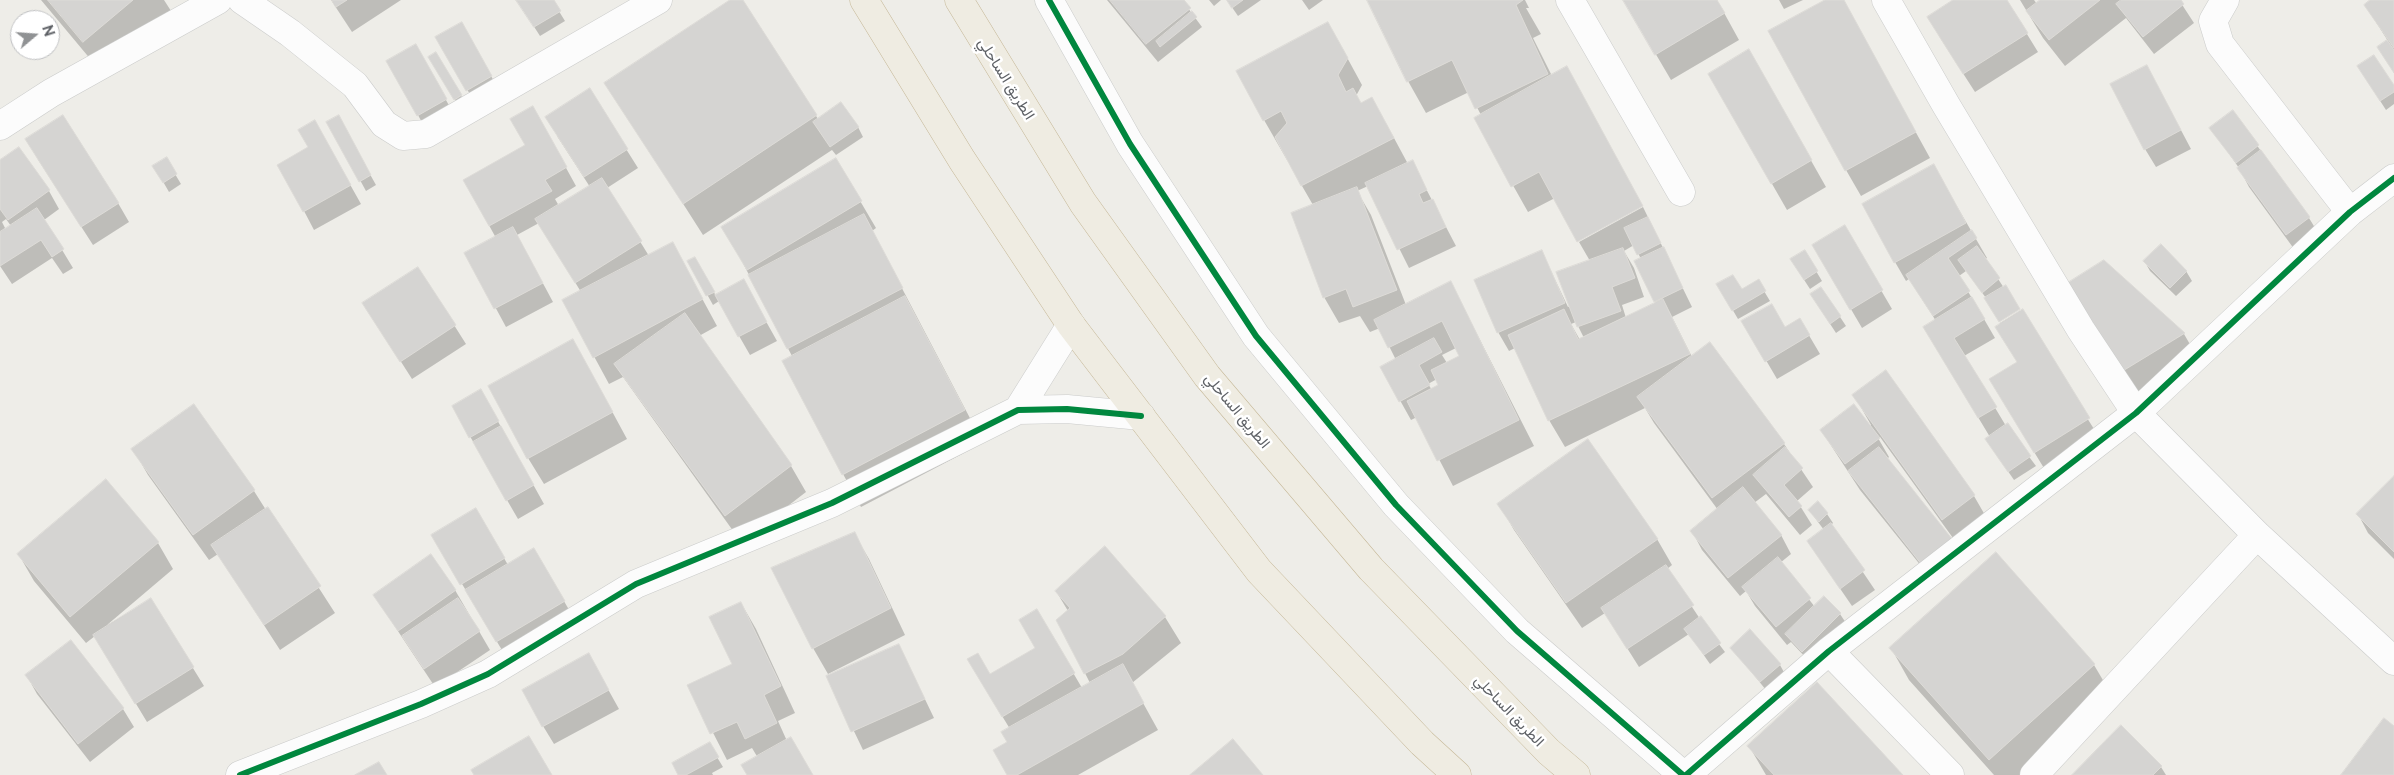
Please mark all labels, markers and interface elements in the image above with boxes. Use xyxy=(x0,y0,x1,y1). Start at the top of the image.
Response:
north arrow xyxy=(10,10,60,60)
text: N xyxy=(39,23,58,38)
street label: الطريق الساحلي xyxy=(974,35,1038,123)
street label: الطريق الساحلي xyxy=(1200,370,1274,452)
street label: الطريق الساحلي xyxy=(1470,671,1548,751)

